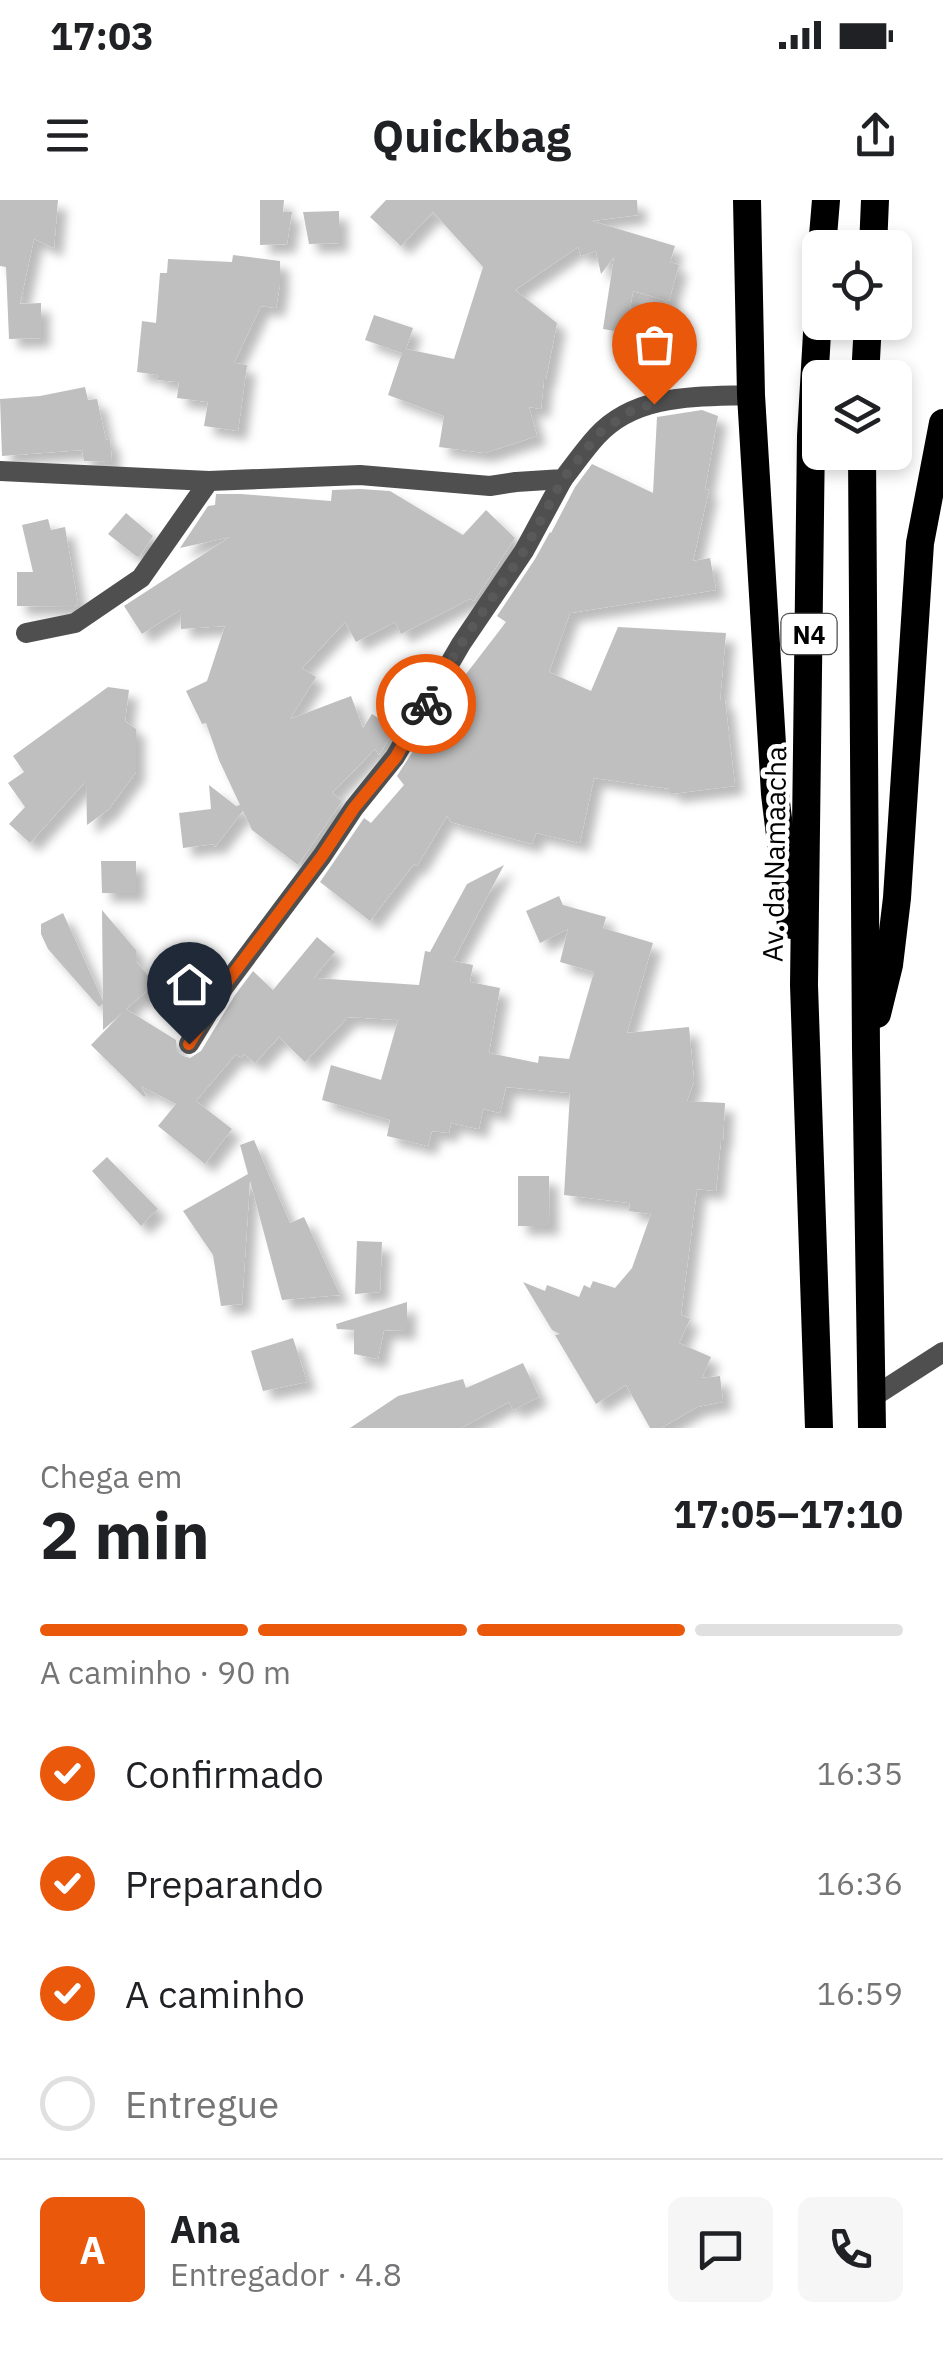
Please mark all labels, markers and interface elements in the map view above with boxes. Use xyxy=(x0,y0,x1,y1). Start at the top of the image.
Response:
text: 17:03 xyxy=(50,11,154,60)
text: Quickbag xyxy=(372,106,571,164)
icon: menu xyxy=(40,108,95,163)
icon: share xyxy=(848,108,903,163)
map controls xyxy=(802,230,912,470)
button: locate xyxy=(802,230,912,340)
pin xyxy=(612,302,697,405)
icon: bag xyxy=(627,317,682,372)
button: layers xyxy=(802,360,912,470)
road number: N4 xyxy=(782,614,836,654)
courier xyxy=(376,654,476,754)
icon: bike xyxy=(399,677,454,732)
street label: Av. da Namaacha xyxy=(754,746,794,962)
pin xyxy=(147,942,232,1045)
icon: home xyxy=(162,957,217,1012)
text: Chega em xyxy=(40,1455,183,1497)
text: 17:05–17:10 xyxy=(673,1489,903,1538)
text: 2 min xyxy=(40,1492,210,1577)
text: A caminho · 90 m xyxy=(40,1651,291,1693)
icon: check xyxy=(40,1746,95,1801)
text: Confirmado xyxy=(125,1749,324,1798)
text: 16:35 xyxy=(817,1752,903,1794)
icon: check xyxy=(40,1856,95,1911)
text: Preparando xyxy=(125,1859,324,1908)
text: 16:36 xyxy=(817,1862,903,1904)
icon: check xyxy=(40,1966,95,2021)
text: A caminho xyxy=(125,1969,305,2018)
text: 16:59 xyxy=(817,1972,903,2014)
text: Entregue xyxy=(125,2079,279,2128)
button: chat xyxy=(668,2197,773,2302)
button: phone xyxy=(798,2197,903,2302)
text: Ana xyxy=(170,2204,240,2253)
text: A xyxy=(79,2225,106,2274)
text: Entregador · 4.8 xyxy=(170,2253,402,2295)

